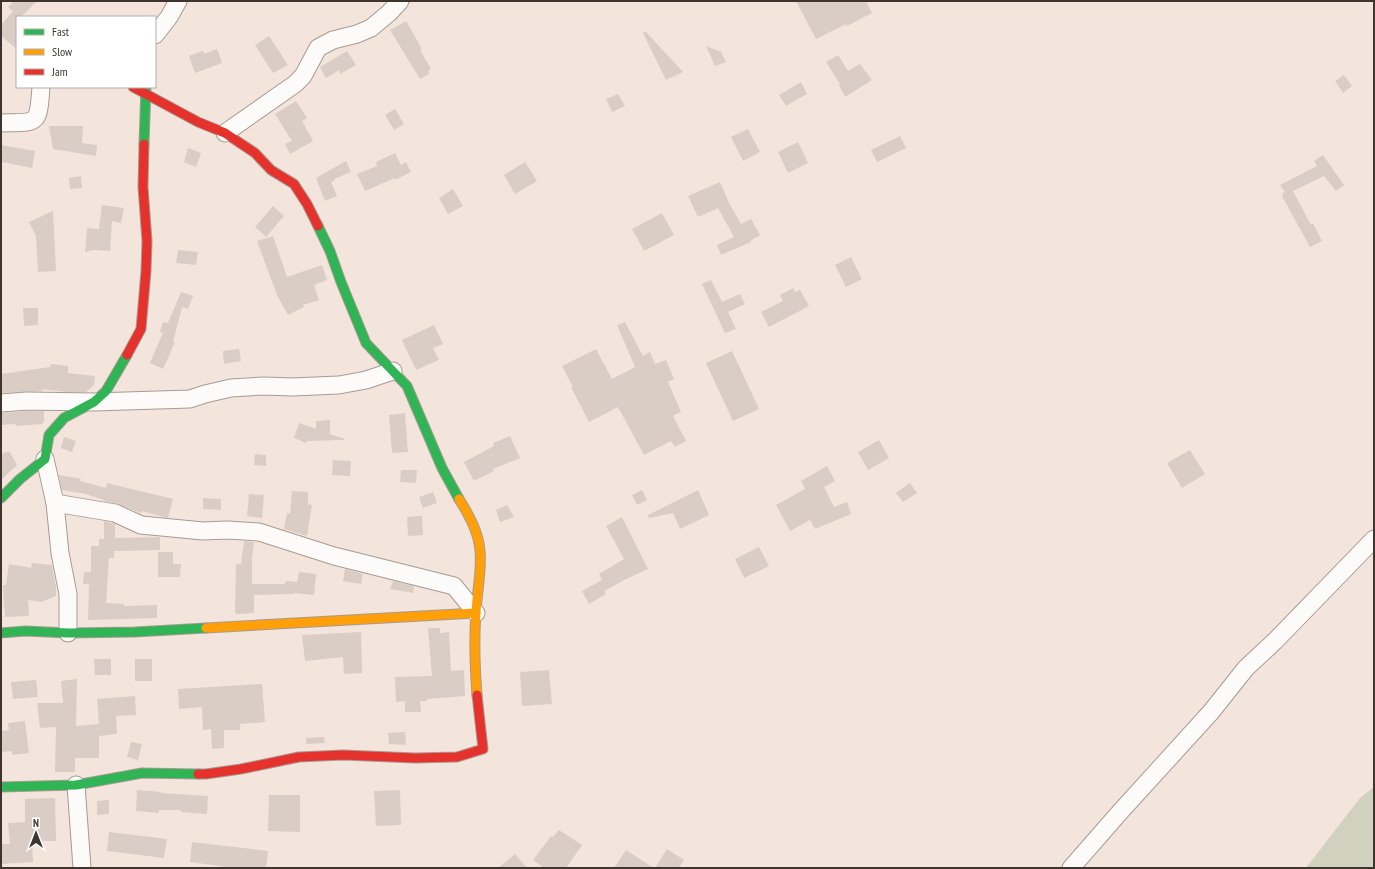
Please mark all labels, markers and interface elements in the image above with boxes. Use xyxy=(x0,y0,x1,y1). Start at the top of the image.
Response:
legend xyxy=(16,16,156,88)
text: Fast xyxy=(52,24,70,39)
text: Slow xyxy=(52,44,73,59)
text: Jam xyxy=(51,64,68,79)
north arrow xyxy=(16,813,56,853)
text: N xyxy=(33,816,39,830)

